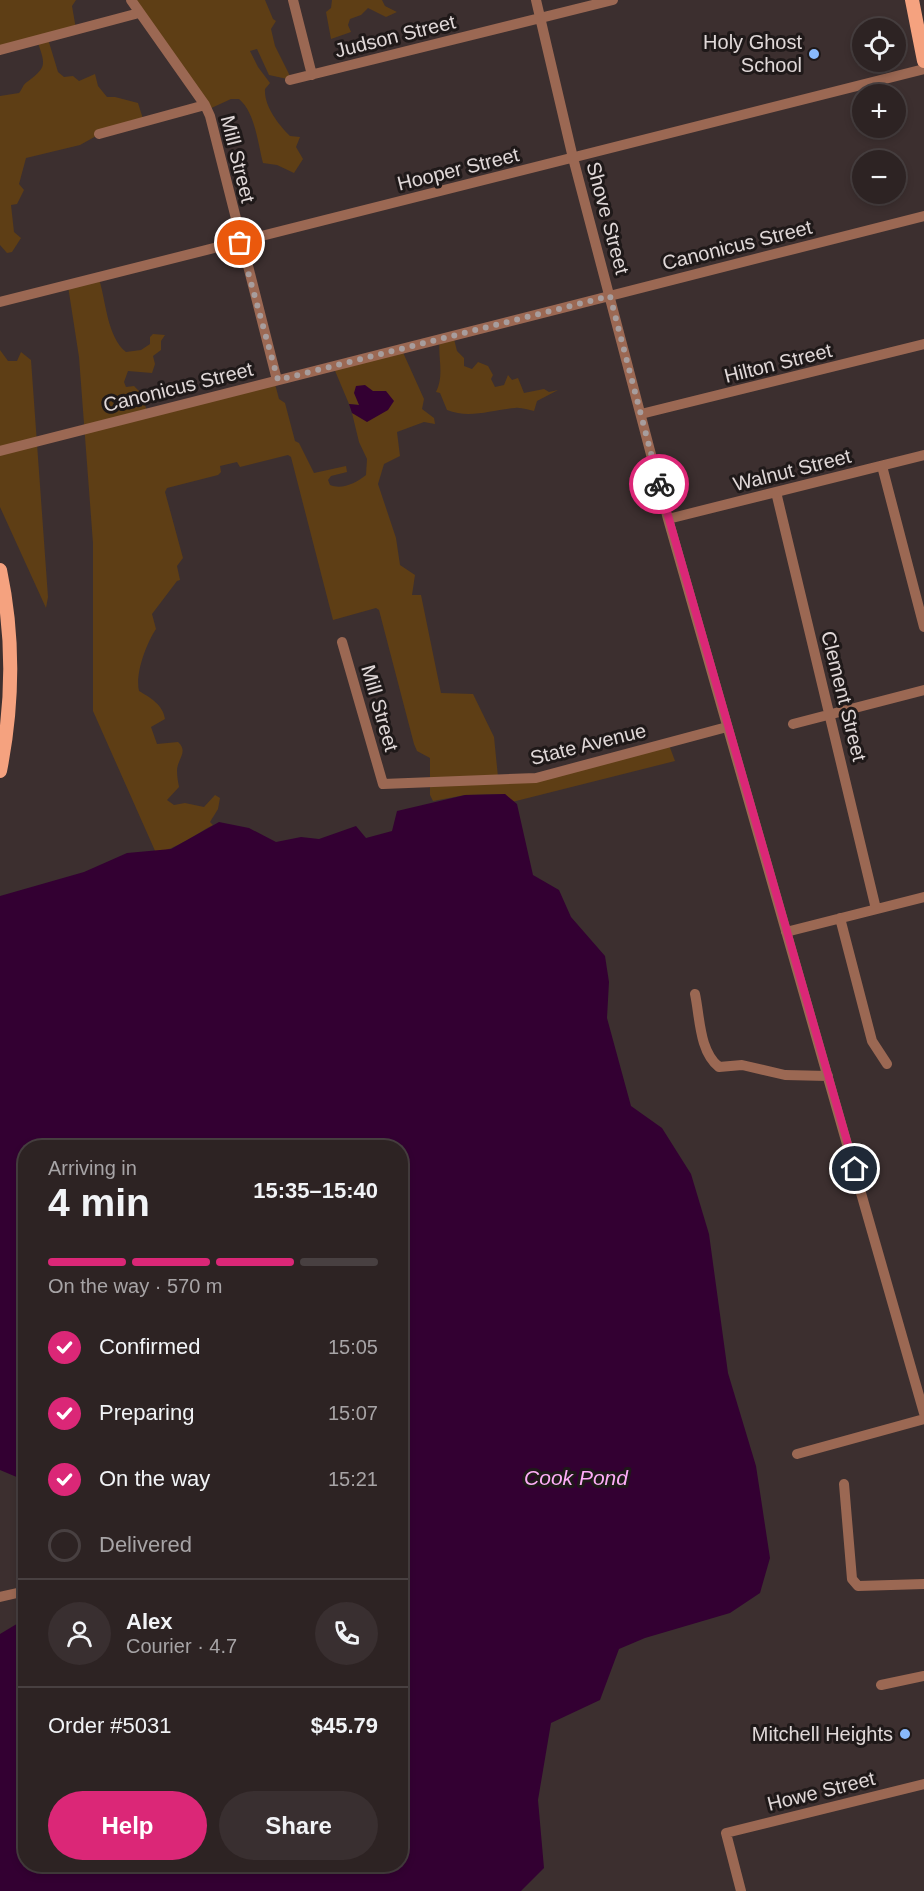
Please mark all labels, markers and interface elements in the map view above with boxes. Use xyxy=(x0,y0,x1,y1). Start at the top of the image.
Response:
street label: Judson Street xyxy=(332,10,458,62)
map controls xyxy=(852,18,906,204)
button: locate xyxy=(852,18,906,72)
place label: Holy Ghost School xyxy=(703,31,802,76)
marker: Holy Ghost School xyxy=(807,47,821,61)
button: + xyxy=(852,84,906,138)
street label: Mill Street xyxy=(217,113,260,205)
street label: Hooper Street xyxy=(395,143,521,195)
button: − xyxy=(852,150,906,204)
street label: Shove Street xyxy=(582,159,634,277)
street label: Canonicus Street xyxy=(660,216,815,274)
pin xyxy=(214,217,265,268)
icon: bag xyxy=(223,226,256,259)
street label: Hilton Street xyxy=(722,339,834,387)
street label: Canonicus Street xyxy=(101,358,256,416)
street label: Walnut Street xyxy=(731,445,854,495)
courier xyxy=(629,454,689,514)
icon: bike xyxy=(643,468,676,501)
street label: Clement Street xyxy=(817,629,871,764)
street label: Mill Street xyxy=(357,662,403,754)
street label: State Avenue xyxy=(528,719,648,769)
pin xyxy=(829,1143,880,1194)
icon: home xyxy=(838,1152,871,1185)
text: Arriving in xyxy=(48,1157,137,1179)
text: 15:35–15:40 xyxy=(253,1178,378,1203)
text: 4 min xyxy=(48,1181,150,1224)
text: On the way · 570 m xyxy=(48,1275,223,1297)
icon: check xyxy=(48,1331,81,1364)
text: Confirmed xyxy=(99,1334,200,1359)
text: 15:05 xyxy=(328,1336,378,1358)
icon: check xyxy=(48,1397,81,1430)
text: Preparing xyxy=(99,1400,194,1425)
text: 15:07 xyxy=(328,1402,378,1424)
icon: check xyxy=(48,1463,81,1496)
text: On the way xyxy=(99,1466,210,1491)
water label: Cook Pond xyxy=(524,1466,629,1489)
text: 15:21 xyxy=(328,1468,378,1490)
text: Delivered xyxy=(99,1532,192,1557)
button: person xyxy=(48,1602,111,1665)
button: phone xyxy=(315,1602,378,1665)
text: Alex xyxy=(126,1609,172,1634)
text: Courier · 4.7 xyxy=(126,1635,237,1657)
text: Order #5031 xyxy=(48,1713,172,1738)
text: $45.79 xyxy=(311,1713,378,1738)
place label: Mitchell Heights xyxy=(752,1723,893,1745)
marker: Mitchell Heights xyxy=(898,1727,912,1741)
street label: Howe Street xyxy=(765,1767,877,1815)
button: Help xyxy=(48,1791,207,1860)
button: Share xyxy=(219,1791,378,1860)

